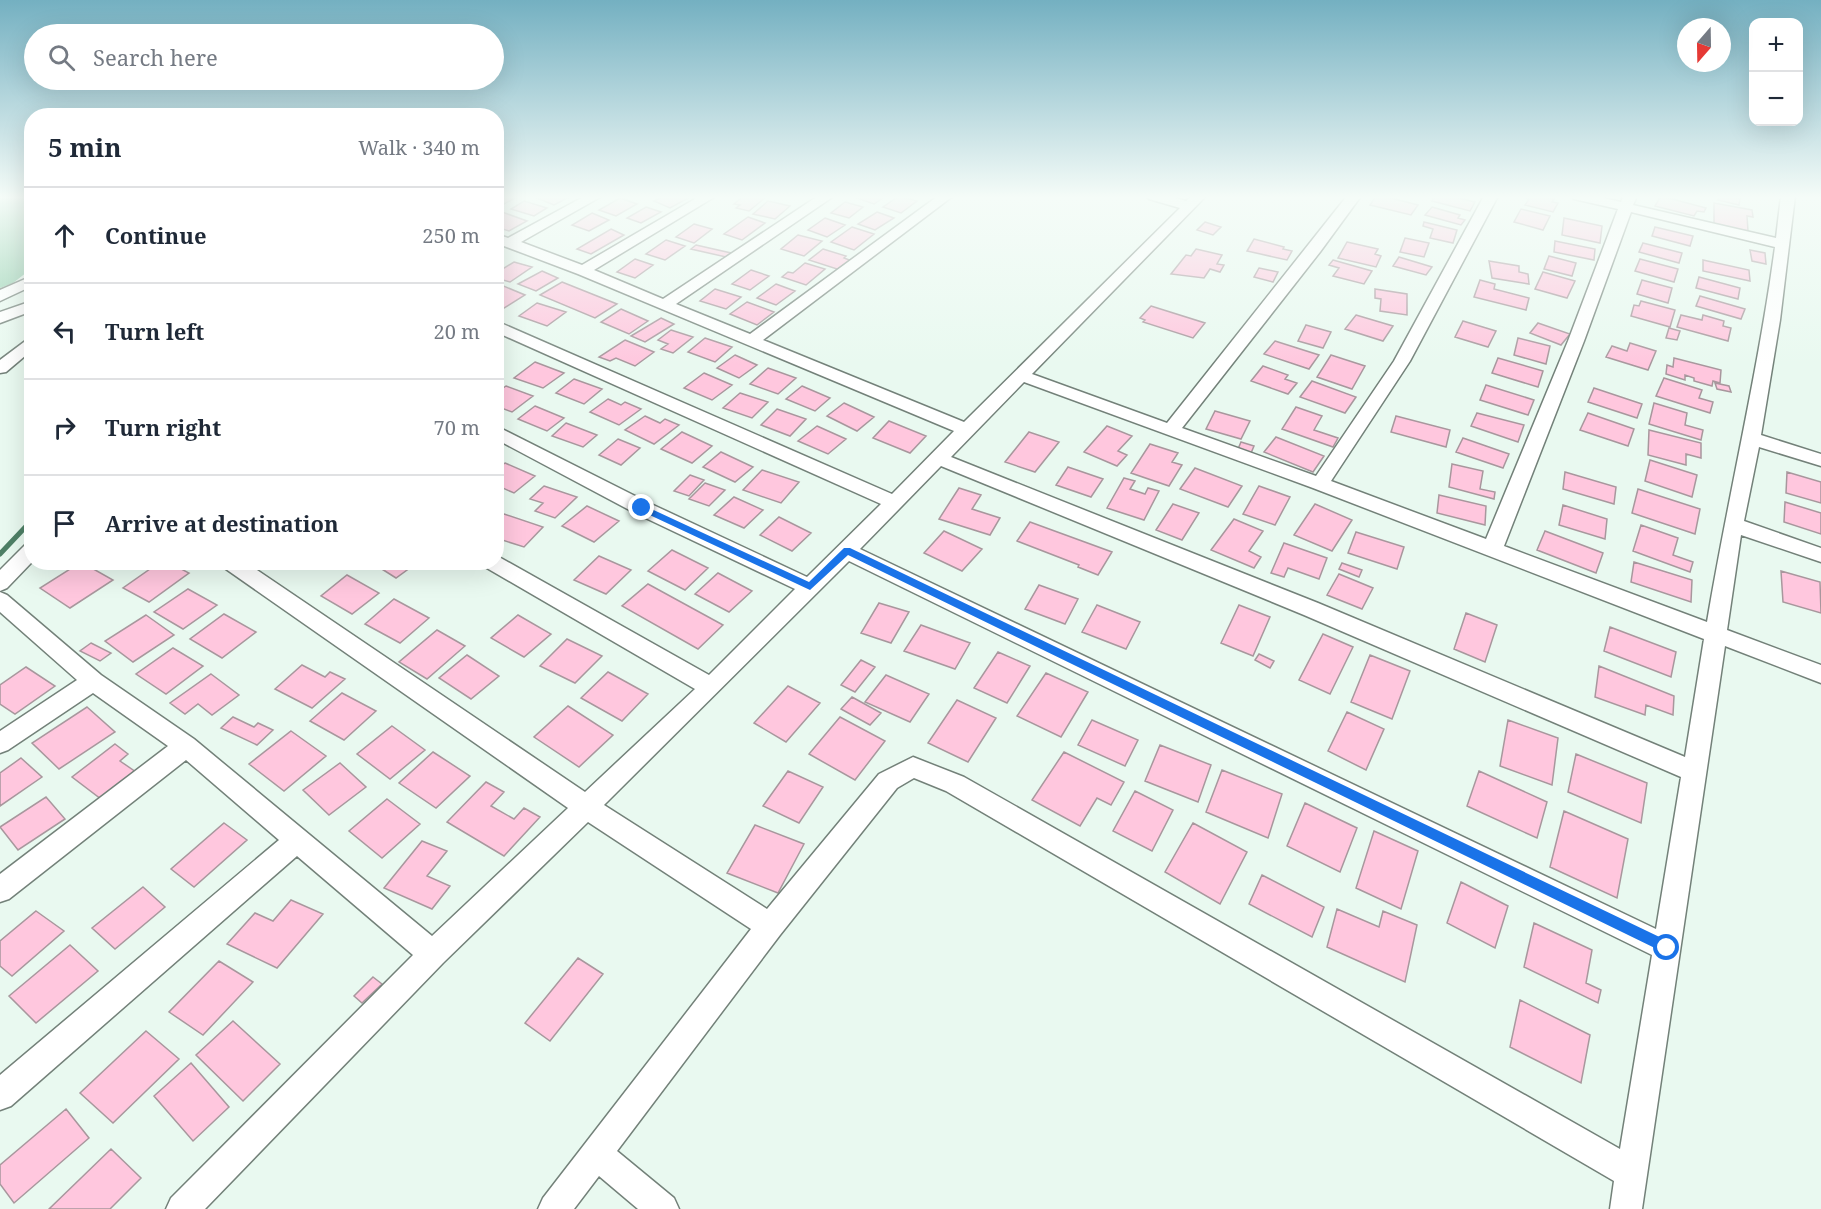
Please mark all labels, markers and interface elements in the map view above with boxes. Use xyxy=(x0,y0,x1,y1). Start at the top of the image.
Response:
north arrow xyxy=(1677,18,1731,72)
map controls xyxy=(1749,18,1803,126)
button: + xyxy=(1749,18,1803,72)
search box xyxy=(24,24,504,90)
icon: search xyxy=(45,41,78,74)
text: Search here xyxy=(93,42,218,72)
button: − xyxy=(1749,72,1803,126)
text: 5 min xyxy=(48,129,122,165)
text: Walk · 340 m xyxy=(358,134,480,161)
icon: ahead xyxy=(48,219,81,252)
text: Continue xyxy=(105,220,207,250)
text: 250 m xyxy=(422,222,480,249)
icon: left xyxy=(48,315,81,348)
text: Turn left xyxy=(105,316,204,346)
text: 20 m xyxy=(434,318,480,345)
icon: right xyxy=(48,411,81,444)
text: Turn right xyxy=(105,412,221,442)
text: 70 m xyxy=(434,414,480,441)
route end xyxy=(628,494,654,520)
icon: arrive xyxy=(48,507,81,540)
text: Arrive at destination xyxy=(105,508,339,538)
route start xyxy=(1653,934,1679,960)

